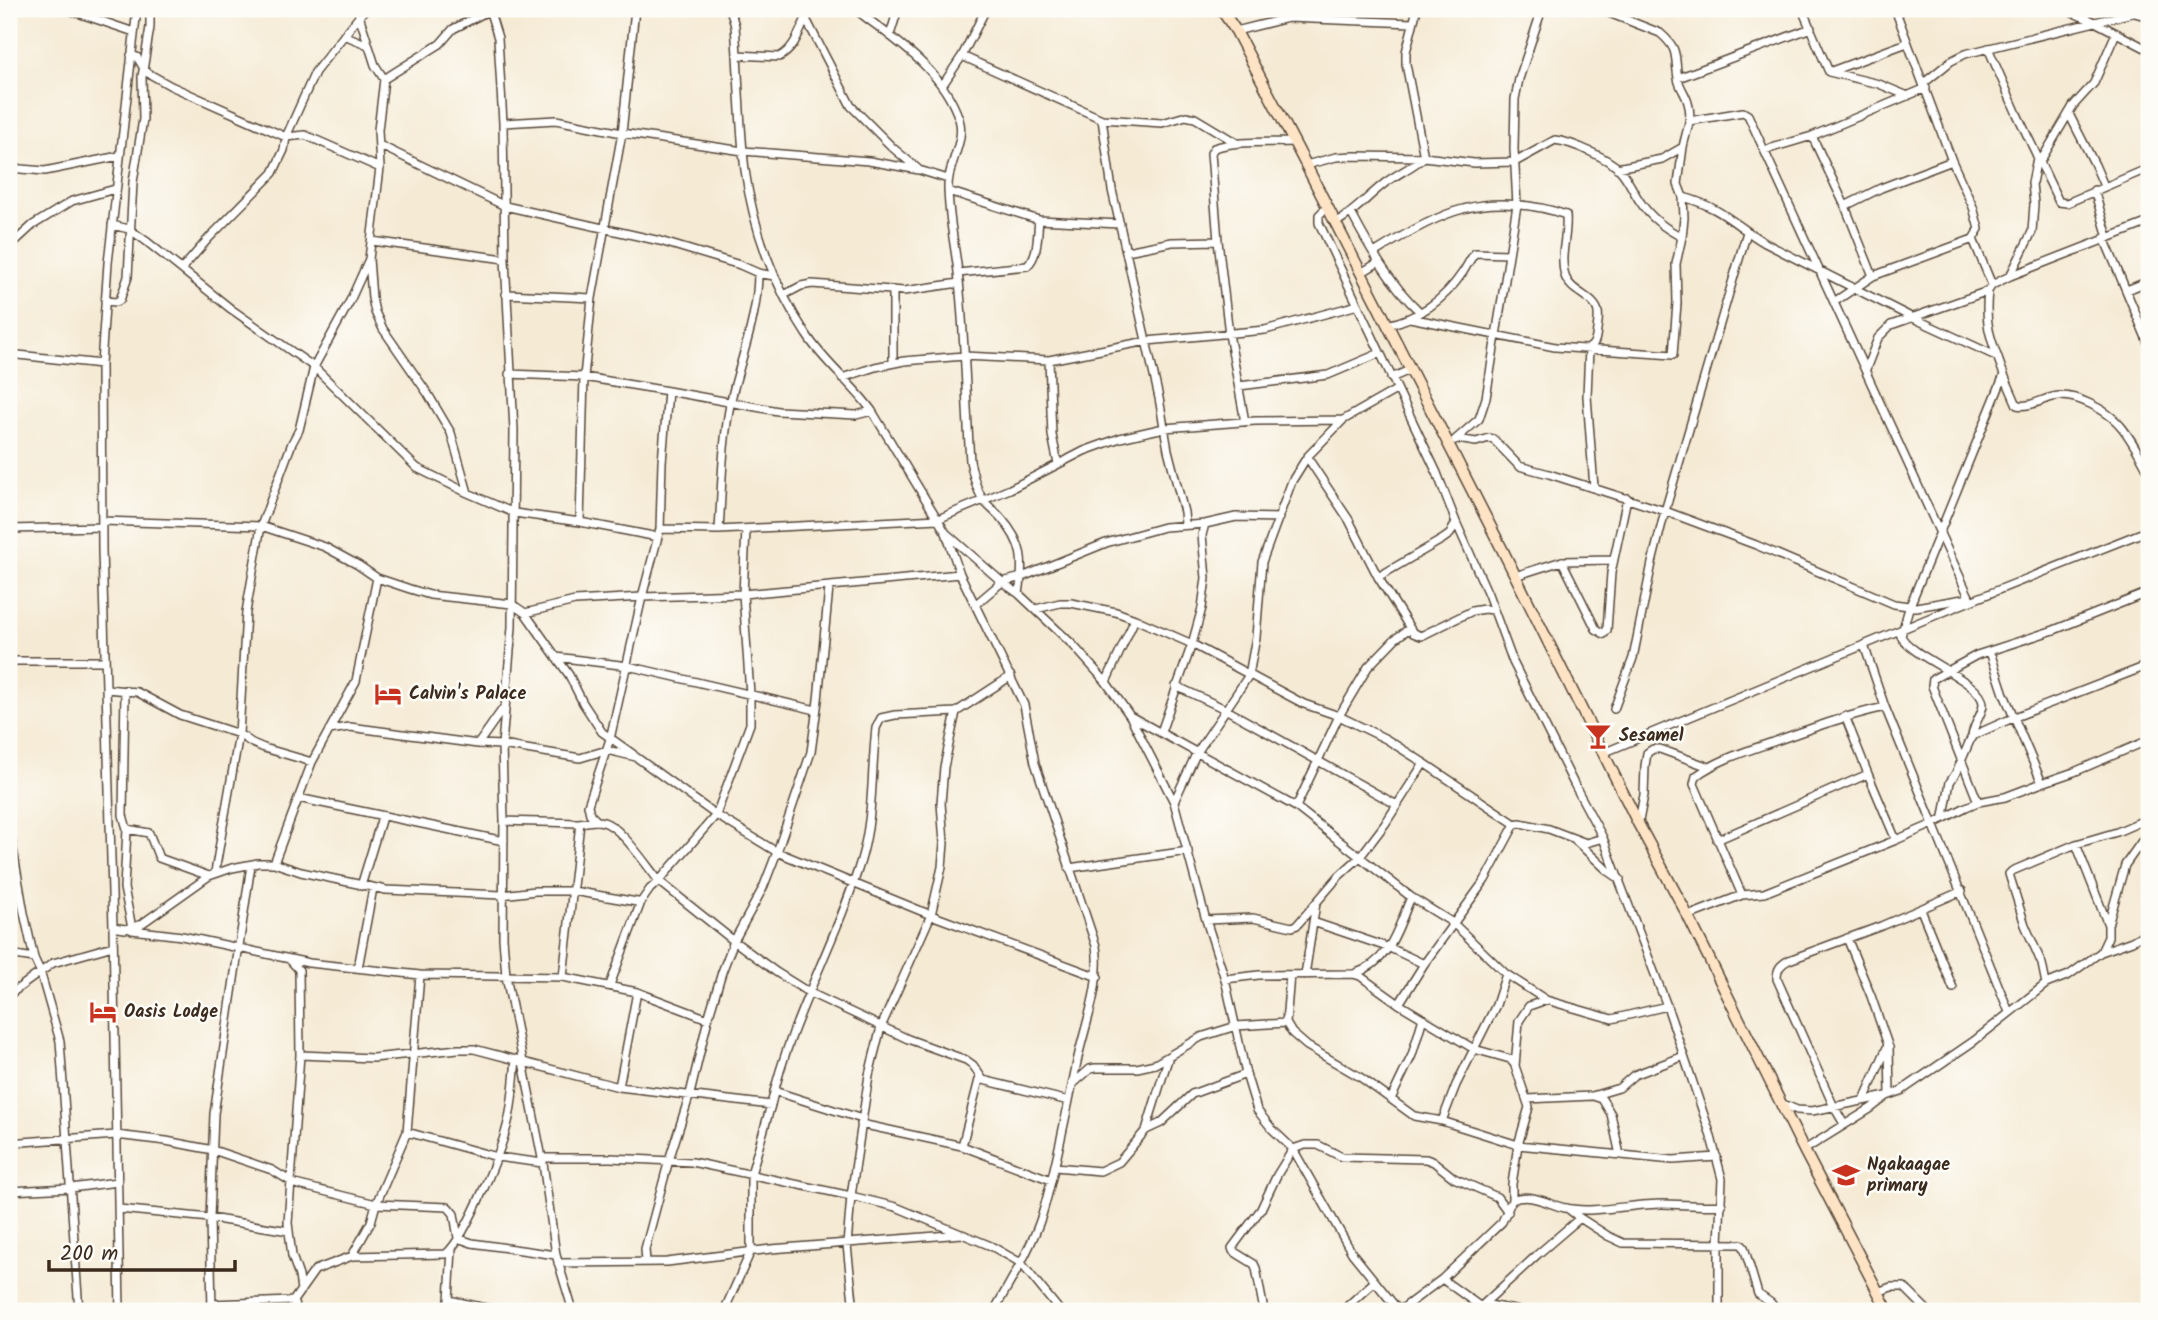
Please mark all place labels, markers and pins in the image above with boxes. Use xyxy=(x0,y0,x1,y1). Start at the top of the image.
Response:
hotel icon: Calvin's Palace xyxy=(373,679,403,709)
place label: Calvin's Palace xyxy=(409,680,526,709)
bar icon: Sesamel xyxy=(1583,721,1613,751)
place label: Sesamel xyxy=(1619,722,1684,751)
hotel icon: Oasis Lodge xyxy=(88,997,118,1027)
place label: Oasis Lodge xyxy=(124,998,218,1027)
place label: Ngakaagae primary xyxy=(1866,1151,1950,1201)
school or university icon: Ngakaagae primary xyxy=(1831,1160,1861,1190)

